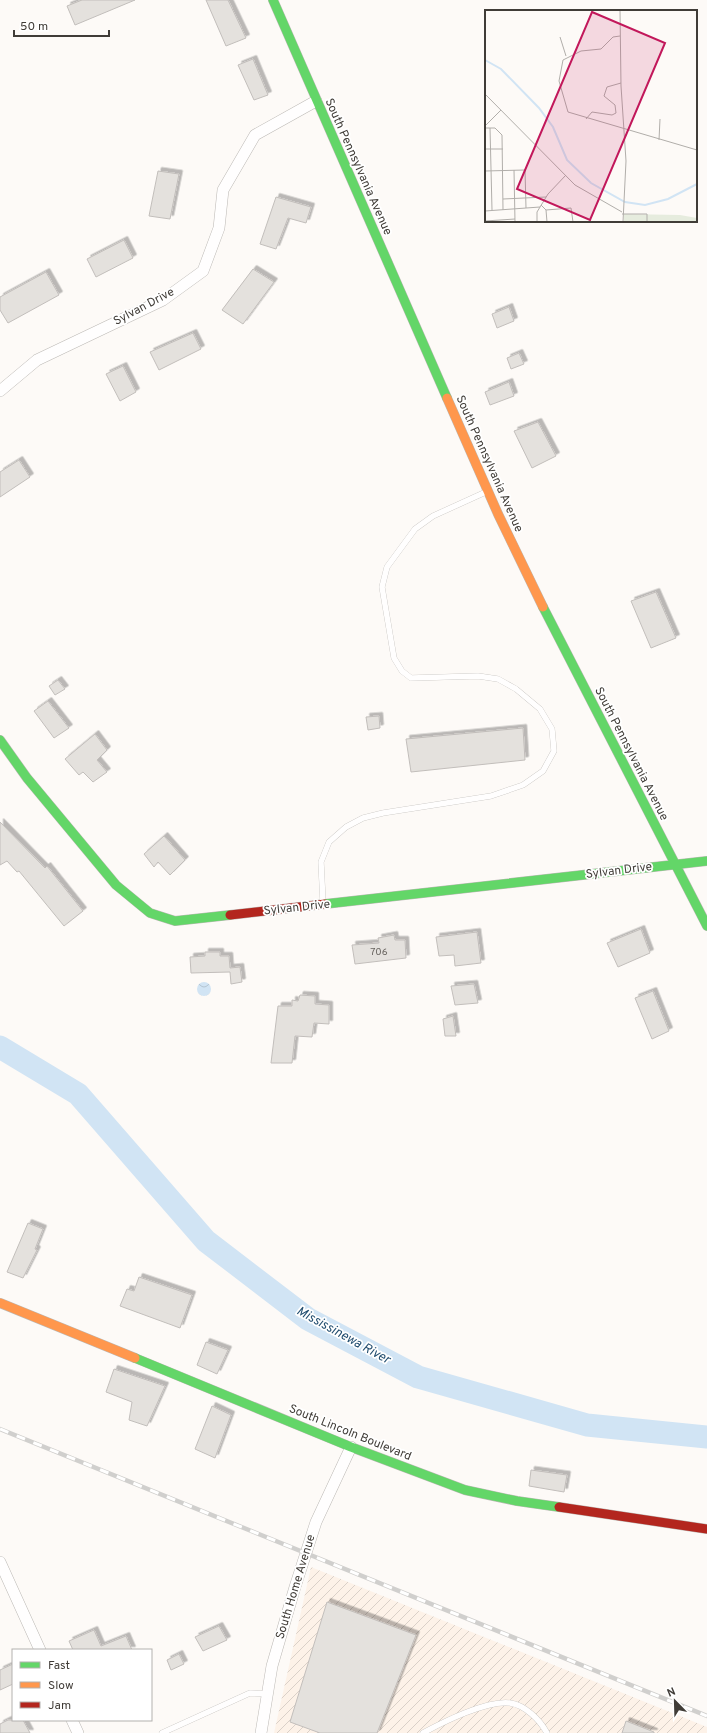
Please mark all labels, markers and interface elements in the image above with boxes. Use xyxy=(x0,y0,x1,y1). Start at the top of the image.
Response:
inset map xyxy=(485,10,697,222)
scale bar xyxy=(14,12,109,38)
text: 50 m xyxy=(20,19,48,35)
street label: South Pennsylvania Avenue xyxy=(321,96,395,238)
street label: Sylvan Drive xyxy=(111,284,177,330)
street label: South Pennsylvania Avenue xyxy=(452,393,526,535)
street label: South Pennsylvania Avenue xyxy=(590,684,672,824)
street label: Sylvan Drive xyxy=(585,859,653,883)
street label: Sylvan Drive xyxy=(263,897,331,919)
house number: 706 xyxy=(370,946,388,959)
water label: Mississinewa River xyxy=(293,1304,394,1369)
street label: South Lincoln Boulevard xyxy=(286,1401,414,1465)
street label: South Home Avenue xyxy=(272,1533,320,1641)
legend xyxy=(12,1649,152,1721)
text: Fast xyxy=(48,1658,70,1674)
text: Slow xyxy=(48,1678,74,1694)
north arrow xyxy=(655,1681,695,1721)
text: N xyxy=(665,1685,678,1701)
text: Jam xyxy=(48,1698,71,1714)

